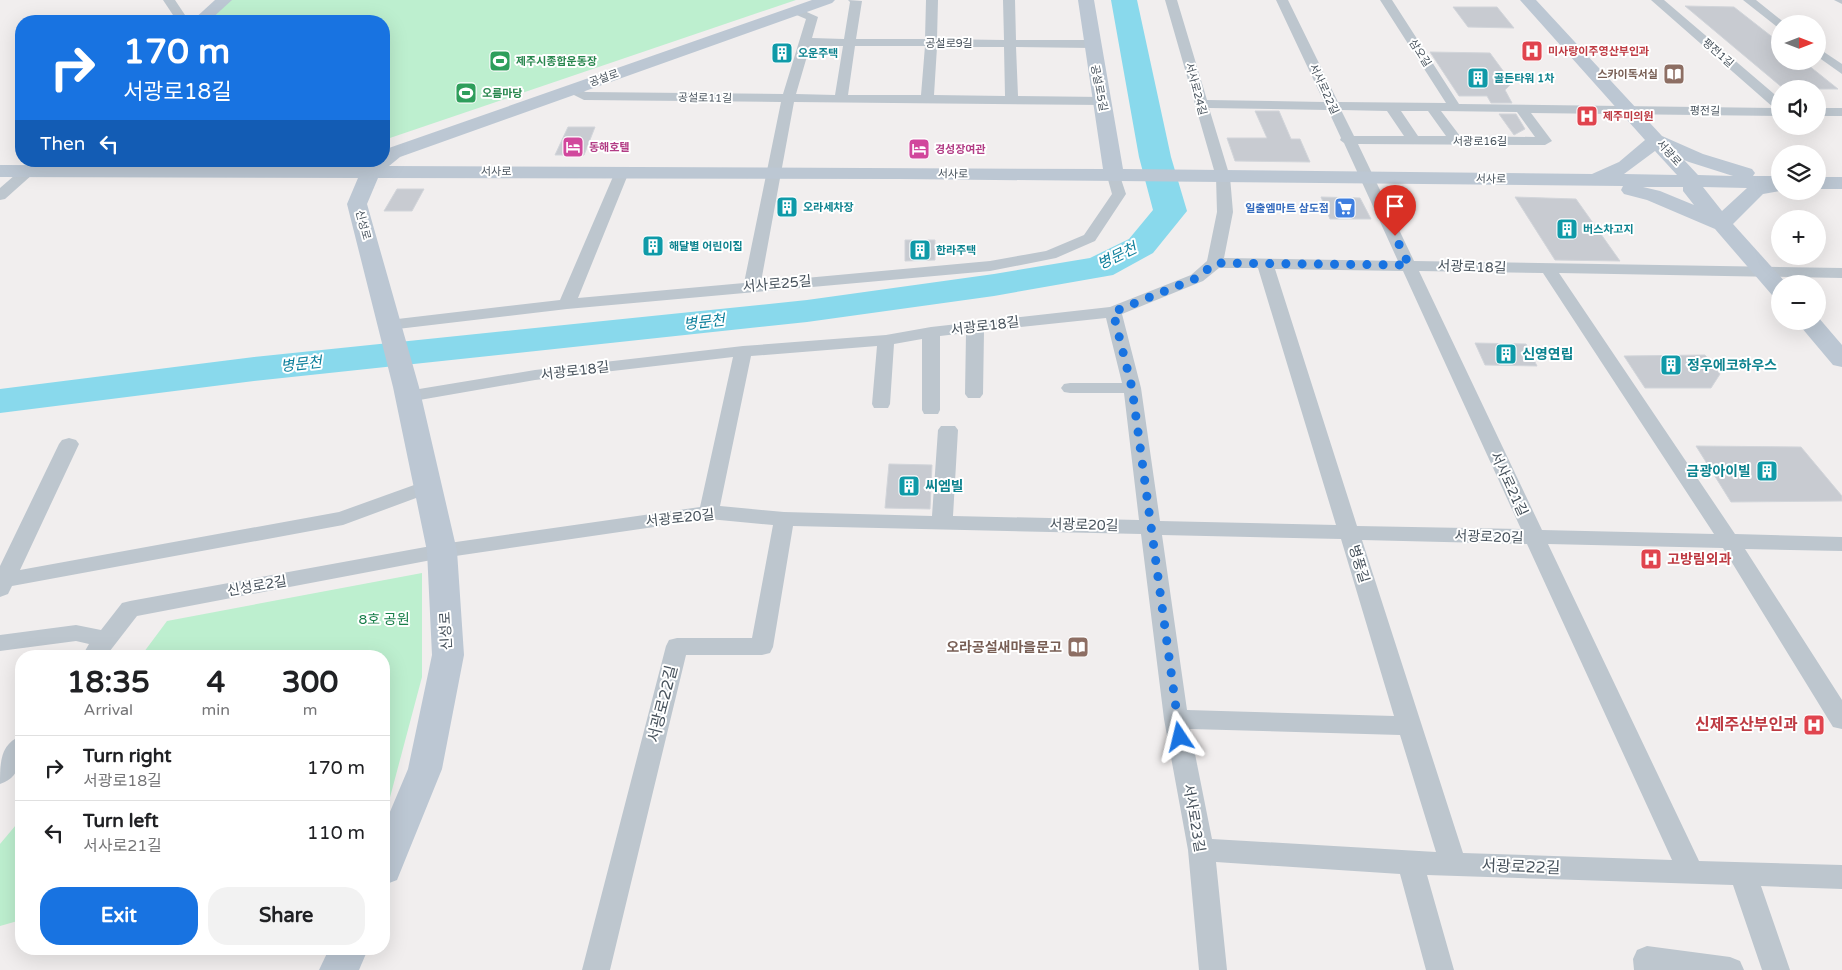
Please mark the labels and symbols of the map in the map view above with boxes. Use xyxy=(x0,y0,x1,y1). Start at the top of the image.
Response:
north arrow xyxy=(1771,15,1826,70)
street label: 평전1길 xyxy=(1700,36,1736,70)
street label: 공설로9길 xyxy=(925,37,973,50)
street label: 삼오길 xyxy=(1406,37,1434,69)
hospital icon: 미사랑이주영산부인과 xyxy=(1520,39,1544,63)
building icon: 오운주택 xyxy=(770,41,794,65)
place label: 미사랑이주영산부인과 xyxy=(1548,45,1649,58)
place label: 오운주택 xyxy=(798,47,838,60)
sports icon: 제주시종합운동장 xyxy=(488,49,512,73)
place label: 제주시종합운동장 xyxy=(516,55,597,68)
street label: 서사로24길 xyxy=(1183,61,1209,117)
street label: 서사로22길 xyxy=(1307,62,1341,116)
library icon: 스카이독서실 xyxy=(1662,62,1686,86)
street label: 공설로5길 xyxy=(1088,63,1110,113)
building icon: 골든타워 1차 xyxy=(1466,66,1490,90)
street label: 공설로 xyxy=(588,67,620,89)
place label: 스카이독서실 xyxy=(1597,68,1658,81)
place label: 골든타워 1차 xyxy=(1494,72,1554,85)
sports icon: 오름마당 xyxy=(454,81,478,105)
place label: 오름마당 xyxy=(482,87,522,100)
street label: 공설로11길 xyxy=(678,91,732,105)
hospital icon: 제주미의원 xyxy=(1575,104,1599,128)
street label: 평전길 xyxy=(1690,104,1720,118)
place label: 제주미의원 xyxy=(1603,110,1654,123)
hotel icon: 동해호텔 xyxy=(561,135,585,159)
street label: 서광로16길 xyxy=(1453,135,1507,148)
hotel icon: 경성장여관 xyxy=(907,137,931,161)
street label: 서광로 xyxy=(1654,137,1684,169)
place label: 동해호텔 xyxy=(589,141,629,154)
place label: 경성장여관 xyxy=(935,143,986,156)
street label: 서사로 xyxy=(481,165,511,178)
street label: 서사로 xyxy=(938,167,968,181)
street label: 서사로 xyxy=(1476,172,1506,186)
pin xyxy=(1374,185,1416,236)
building icon: 오라세차장 xyxy=(775,195,799,219)
supermarket icon: 일출엠마트 삼도점 xyxy=(1333,196,1357,220)
place label: 오라세차장 xyxy=(803,201,854,214)
place label: 일출엠마트 삼도점 xyxy=(1245,202,1329,215)
street label: 신성로 xyxy=(353,209,373,241)
building icon: 버스차고지 xyxy=(1555,217,1579,241)
place label: 버스차고지 xyxy=(1583,223,1634,236)
building icon: 해달별 어린이집 xyxy=(641,234,665,258)
building icon: 한라주택 xyxy=(908,238,932,262)
water label: 병문천 xyxy=(1094,238,1142,273)
place label: 해달별 어린이집 xyxy=(669,240,743,253)
place label: 한라주택 xyxy=(936,244,976,257)
street label: 서광로18길 xyxy=(1437,257,1507,277)
street label: 서사로25길 xyxy=(742,273,812,295)
water label: 병문천 xyxy=(682,311,728,333)
street label: 서광로18길 xyxy=(950,313,1020,339)
building icon: 신영연립 xyxy=(1494,342,1518,366)
place label: 신영연립 xyxy=(1522,346,1574,363)
water label: 병문천 xyxy=(279,353,325,375)
building icon: 정우에코하우스 xyxy=(1659,353,1683,377)
place label: 정우에코하우스 xyxy=(1687,357,1777,374)
street label: 서광로18길 xyxy=(540,358,610,384)
street label: 서사로21길 xyxy=(1487,449,1531,519)
building icon: 금광아이빌 xyxy=(1755,459,1779,483)
place label: 금광아이빌 xyxy=(1687,463,1751,480)
building icon: 씨엠빌 xyxy=(897,474,921,498)
place label: 씨엠빌 xyxy=(925,478,964,495)
street label: 서광로20길 xyxy=(645,506,715,530)
street label: 서광로20길 xyxy=(1049,516,1119,534)
street label: 서광로20길 xyxy=(1454,527,1524,547)
street label: 병풍길 xyxy=(1345,543,1373,585)
hospital icon: 고방림외과 xyxy=(1639,547,1663,571)
place label: 고방림외과 xyxy=(1667,551,1732,568)
street label: 신성로2길 xyxy=(226,572,288,600)
park label: 8호 공원 xyxy=(358,611,410,628)
street label: 신성로 xyxy=(436,611,455,651)
library icon: 오라공설새마을문고 xyxy=(1066,635,1090,659)
place label: 오라공설새마을문고 xyxy=(946,639,1062,656)
street label: 서광로22길 xyxy=(644,663,682,745)
position arrow xyxy=(1153,710,1205,762)
hospital icon: 신제주산부인과 xyxy=(1802,713,1826,737)
place label: 신제주산부인과 xyxy=(1695,715,1798,735)
street label: 서사로23길 xyxy=(1180,782,1208,854)
street label: 서광로22길 xyxy=(1481,856,1561,878)

